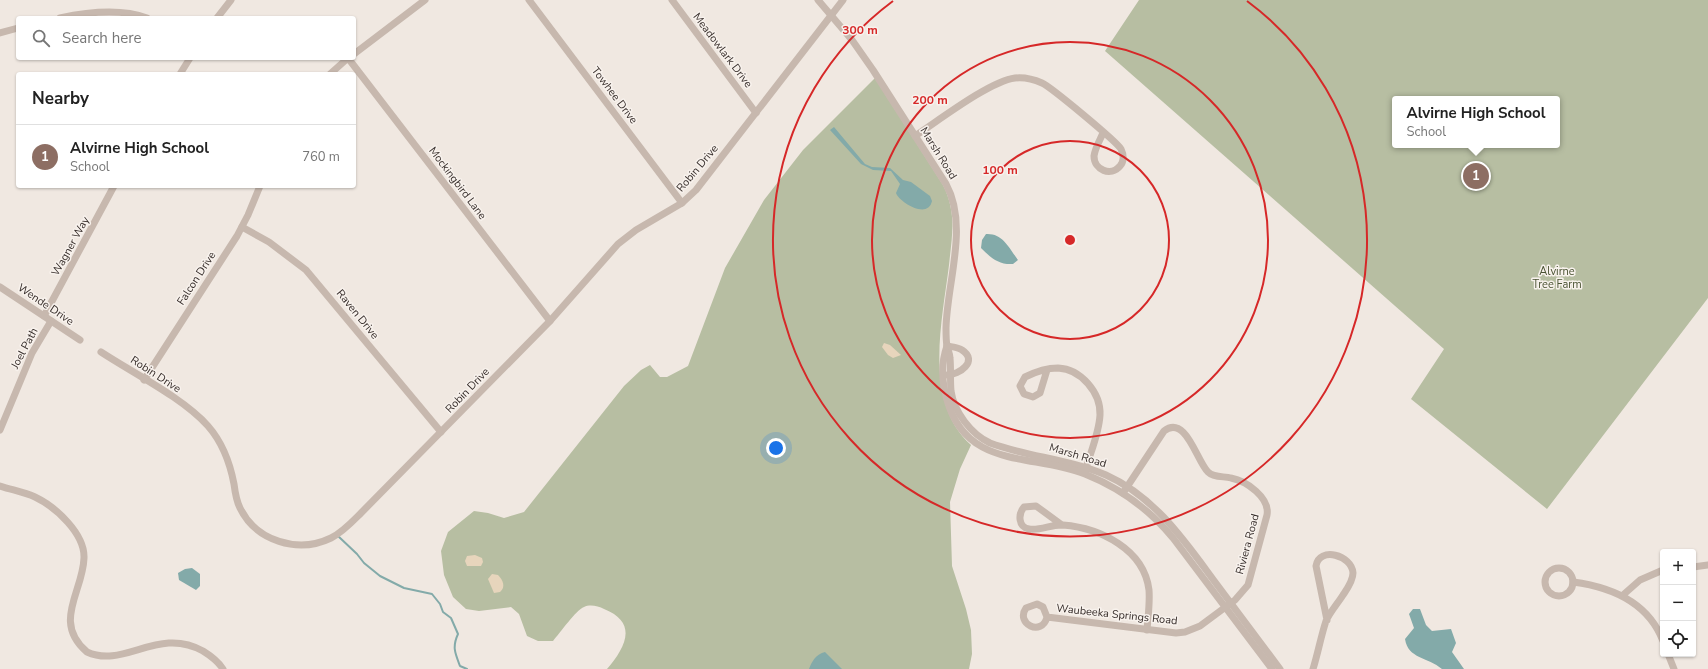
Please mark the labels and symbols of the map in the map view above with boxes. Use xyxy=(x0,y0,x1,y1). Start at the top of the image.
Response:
street label: Meadowlark Drive xyxy=(689,10,756,91)
text: 300 m xyxy=(842,22,878,38)
street label: Towhee Drive xyxy=(588,64,641,127)
text: 200 m xyxy=(912,92,948,108)
street label: Marsh Road xyxy=(917,124,961,182)
street label: Robin Drive xyxy=(673,141,722,195)
street label: Mockingbird Lane xyxy=(425,144,490,223)
pin: 1 xyxy=(1463,161,1489,191)
text: 100 m xyxy=(982,162,1018,178)
street label: Wagner Way xyxy=(48,214,93,279)
centre of rings xyxy=(1063,233,1077,247)
street label: Falcon Drive xyxy=(173,248,219,308)
park label: Alvirne Tree Farm xyxy=(1532,264,1582,292)
street label: Wende Drive xyxy=(15,280,77,329)
street label: Raven Drive xyxy=(333,286,382,342)
street label: Joel Path xyxy=(7,325,41,372)
street label: Robin Drive xyxy=(128,352,184,396)
street label: Robin Drive xyxy=(442,364,493,416)
your location xyxy=(766,438,786,458)
street label: Marsh Road xyxy=(1047,440,1108,471)
street label: Riviera Road xyxy=(1232,512,1263,576)
street label: Waubeeka Springs Road xyxy=(1056,601,1178,628)

